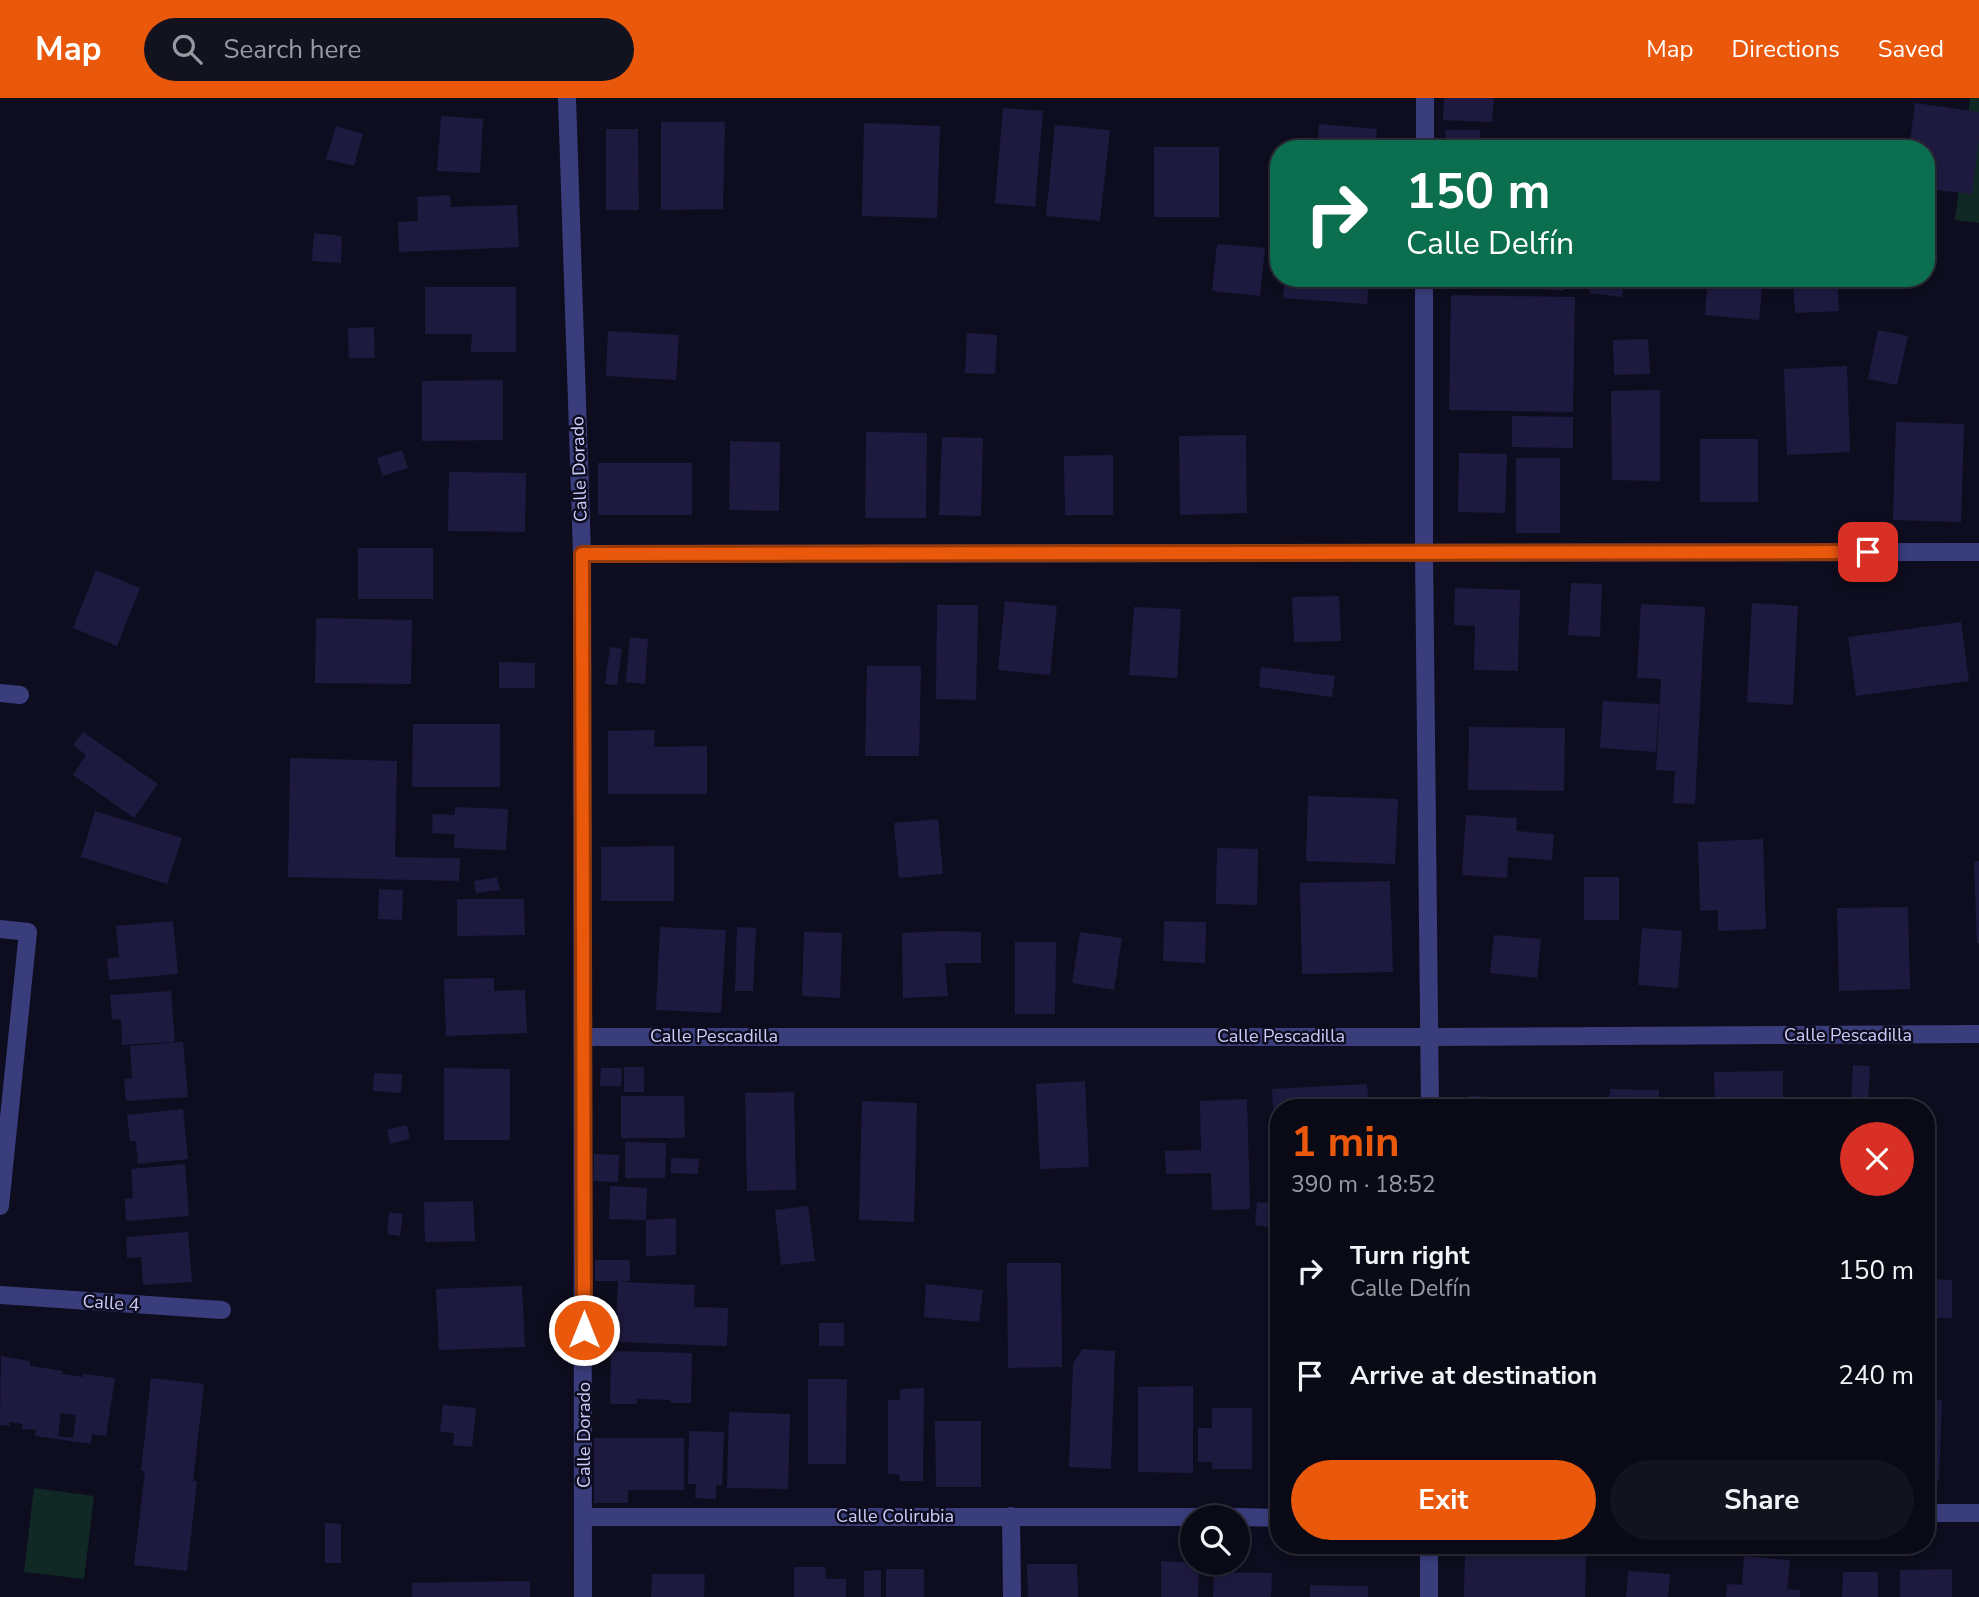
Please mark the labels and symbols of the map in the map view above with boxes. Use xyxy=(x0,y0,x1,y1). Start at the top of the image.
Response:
street label: Calle Dorado xyxy=(565,416,593,522)
pin xyxy=(1838,522,1898,582)
street label: Calle Pescadilla xyxy=(1784,1023,1912,1047)
street label: Calle Pescadilla xyxy=(650,1024,778,1048)
street label: Calle Pescadilla xyxy=(1217,1024,1345,1048)
street label: Calle 4 xyxy=(82,1289,140,1317)
position arrow xyxy=(547,1293,621,1367)
street label: Calle Dorado xyxy=(572,1382,596,1488)
street label: Calle Colirubia xyxy=(836,1504,954,1528)

